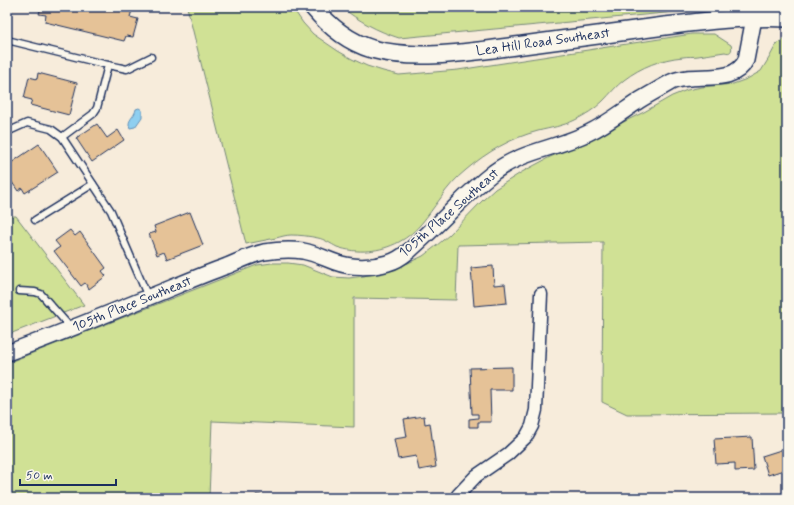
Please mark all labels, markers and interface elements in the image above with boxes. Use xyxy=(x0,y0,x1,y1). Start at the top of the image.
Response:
street label: Lea Hill Road Southeast xyxy=(475,24,611,60)
street label: 105th Place Southeast xyxy=(395,164,503,261)
street label: 105th Place Southeast xyxy=(70,272,195,336)
scale bar xyxy=(20,461,116,487)
text: 50 m xyxy=(26,468,53,484)

